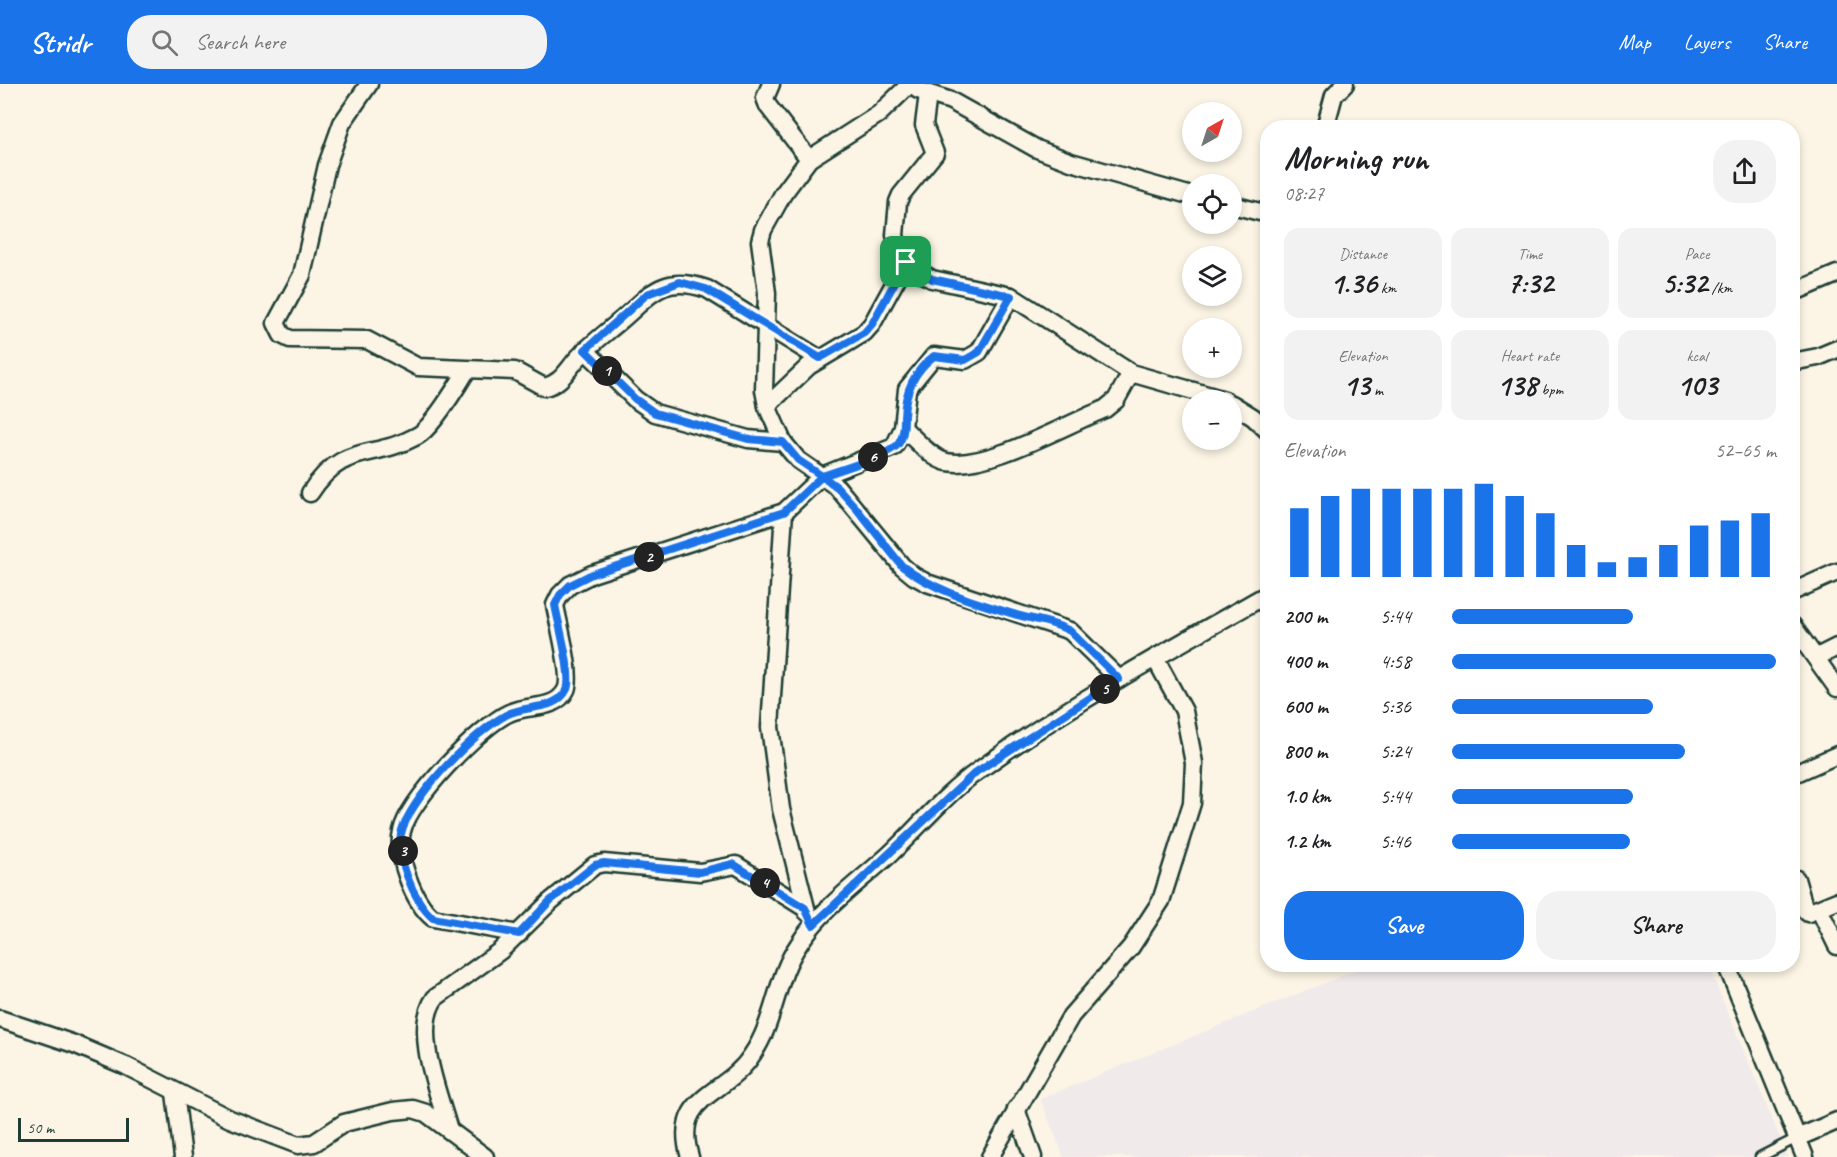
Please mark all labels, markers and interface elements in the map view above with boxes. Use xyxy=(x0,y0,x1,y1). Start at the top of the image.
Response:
search box xyxy=(127,15,547,69)
text: Stridr xyxy=(30,25,91,60)
icon: search xyxy=(148,26,181,59)
text: Search here xyxy=(196,28,285,56)
text: Map xyxy=(1618,29,1651,55)
text: Layers xyxy=(1684,29,1730,55)
text: Share xyxy=(1763,29,1807,55)
north arrow xyxy=(1182,102,1242,162)
map controls xyxy=(1182,102,1242,450)
text: Morning run xyxy=(1284,137,1428,179)
button: share xyxy=(1713,140,1776,203)
button: locate xyxy=(1182,174,1242,234)
text: 08:27 xyxy=(1284,181,1324,206)
pin xyxy=(880,236,931,287)
text: Distance xyxy=(1339,244,1387,264)
text: Time xyxy=(1518,244,1542,264)
text: Pace xyxy=(1685,244,1709,264)
icon: arrive xyxy=(889,245,922,278)
button: layers xyxy=(1182,246,1242,306)
text: 1.36 xyxy=(1330,264,1377,302)
text: 7:32 xyxy=(1507,264,1553,302)
text: 5:32 xyxy=(1662,264,1708,302)
text: km xyxy=(1377,278,1396,298)
text: /km xyxy=(1708,278,1732,298)
button: + xyxy=(1182,318,1242,378)
text: Elevation xyxy=(1338,346,1388,366)
text: Heart rate xyxy=(1501,346,1559,366)
text: kcal xyxy=(1686,346,1708,366)
pin: 1 xyxy=(592,356,622,386)
text: 1 xyxy=(603,361,611,381)
text: 13 xyxy=(1343,366,1370,404)
text: 138 xyxy=(1497,366,1537,404)
text: 103 xyxy=(1677,366,1717,404)
text: m xyxy=(1370,380,1383,400)
text: bpm xyxy=(1537,380,1563,400)
button: − xyxy=(1182,390,1242,450)
text: Elevation xyxy=(1284,438,1346,463)
text: 52–65 m xyxy=(1715,438,1776,463)
pin: 6 xyxy=(858,442,888,472)
text: 6 xyxy=(869,447,877,467)
pin: 2 xyxy=(634,542,664,572)
text: 2 xyxy=(645,547,653,567)
text: 200 m xyxy=(1284,604,1327,629)
text: 5:44 xyxy=(1380,604,1411,629)
text: 400 m xyxy=(1284,649,1327,674)
text: 4:58 xyxy=(1380,649,1411,674)
pin: 5 xyxy=(1090,674,1120,704)
text: 5 xyxy=(1102,679,1108,699)
text: 600 m xyxy=(1284,694,1328,719)
text: 5:36 xyxy=(1380,694,1411,719)
text: 800 m xyxy=(1284,739,1327,764)
text: 5:24 xyxy=(1380,739,1411,764)
text: 1.0 km xyxy=(1284,784,1331,809)
text: 5:44 xyxy=(1380,784,1411,809)
text: 1.2 km xyxy=(1284,829,1331,854)
text: 5:46 xyxy=(1380,829,1411,854)
pin: 3 xyxy=(388,836,418,866)
text: 3 xyxy=(399,841,407,861)
pin: 4 xyxy=(750,868,780,898)
text: 4 xyxy=(761,873,769,893)
button: Save xyxy=(1284,891,1524,960)
button: Share xyxy=(1536,891,1776,960)
scale bar xyxy=(18,1115,129,1142)
text: 50 m xyxy=(27,1118,54,1138)

